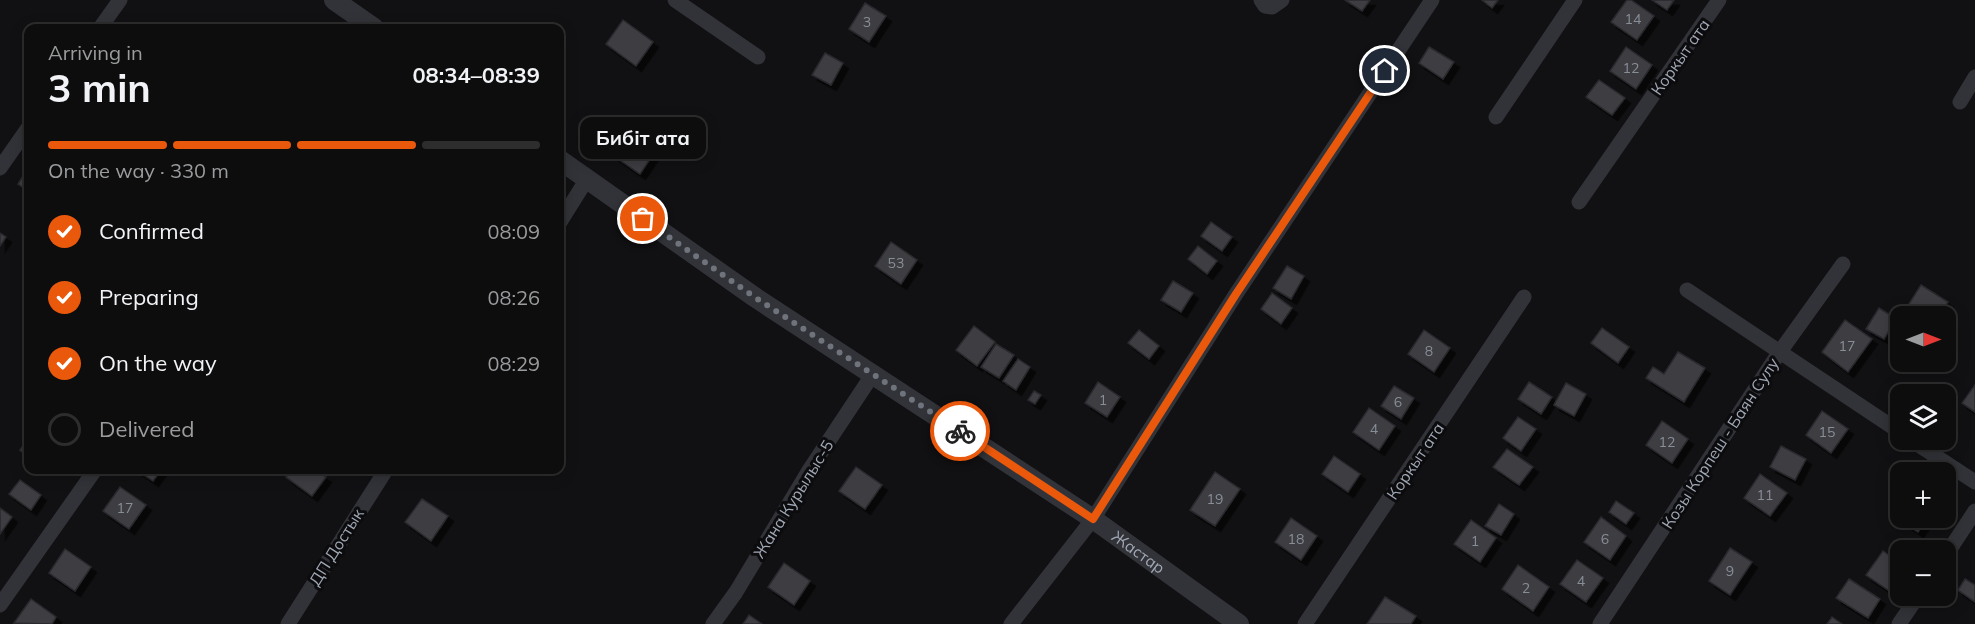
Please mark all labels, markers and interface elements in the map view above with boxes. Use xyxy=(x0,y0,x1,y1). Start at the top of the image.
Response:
house number: 14 xyxy=(1625,10,1642,28)
house number: 3 xyxy=(863,13,871,31)
street label: Коркыт ата xyxy=(1647,15,1713,99)
text: Arriving in xyxy=(48,40,143,65)
pin xyxy=(1359,45,1410,96)
icon: home xyxy=(1368,54,1401,87)
house number: 12 xyxy=(1623,59,1639,77)
text: 08:34–08:39 xyxy=(412,61,540,89)
text: 3 min xyxy=(48,63,151,112)
callout: Бибіт ата xyxy=(580,117,706,159)
text: Бибіт ата xyxy=(596,125,690,150)
text: On the way · 330 m xyxy=(48,158,229,183)
pin xyxy=(617,193,668,244)
icon: bag xyxy=(626,202,659,235)
icon: check xyxy=(48,215,81,248)
text: Confirmed xyxy=(99,217,204,245)
text: 08:09 xyxy=(487,219,540,244)
house number: 53 xyxy=(888,254,904,272)
icon: check xyxy=(48,281,81,314)
text: Preparing xyxy=(99,283,199,311)
text: 08:26 xyxy=(487,285,540,310)
north arrow xyxy=(1890,306,1956,372)
map controls xyxy=(1890,306,1956,606)
house number: 17 xyxy=(1839,337,1855,355)
house number: 8 xyxy=(1425,342,1433,360)
icon: check xyxy=(48,347,81,380)
text: On the way xyxy=(99,349,217,377)
text: 08:29 xyxy=(487,351,540,376)
street label: Козы Корпеш - Баян Сулу xyxy=(1657,353,1783,532)
button: layers xyxy=(1890,384,1956,450)
house number: 1 xyxy=(1099,391,1107,409)
house number: 6 xyxy=(1394,393,1402,411)
courier xyxy=(930,401,990,461)
text: Delivered xyxy=(99,415,194,443)
icon: bike xyxy=(944,415,977,448)
street label: Коркыт ата xyxy=(1382,419,1448,503)
house number: 4 xyxy=(1370,420,1379,438)
house number: 15 xyxy=(1819,423,1835,441)
house number: 12 xyxy=(1659,433,1675,451)
street label: Жана Курылыс-5 xyxy=(749,436,837,562)
button: + xyxy=(1890,462,1956,528)
house number: 11 xyxy=(1757,486,1773,504)
house number: 19 xyxy=(1207,490,1223,508)
house number: 17 xyxy=(117,499,133,517)
street label: ДП Достык xyxy=(304,504,368,589)
street label: Жастар xyxy=(1108,526,1169,578)
house number: 18 xyxy=(1288,530,1304,548)
house number: 6 xyxy=(1601,530,1609,548)
house number: 1 xyxy=(1471,532,1479,550)
button: − xyxy=(1890,540,1956,606)
house number: 9 xyxy=(1726,562,1734,580)
house number: 4 xyxy=(1577,572,1586,590)
house number: 2 xyxy=(1522,579,1530,597)

